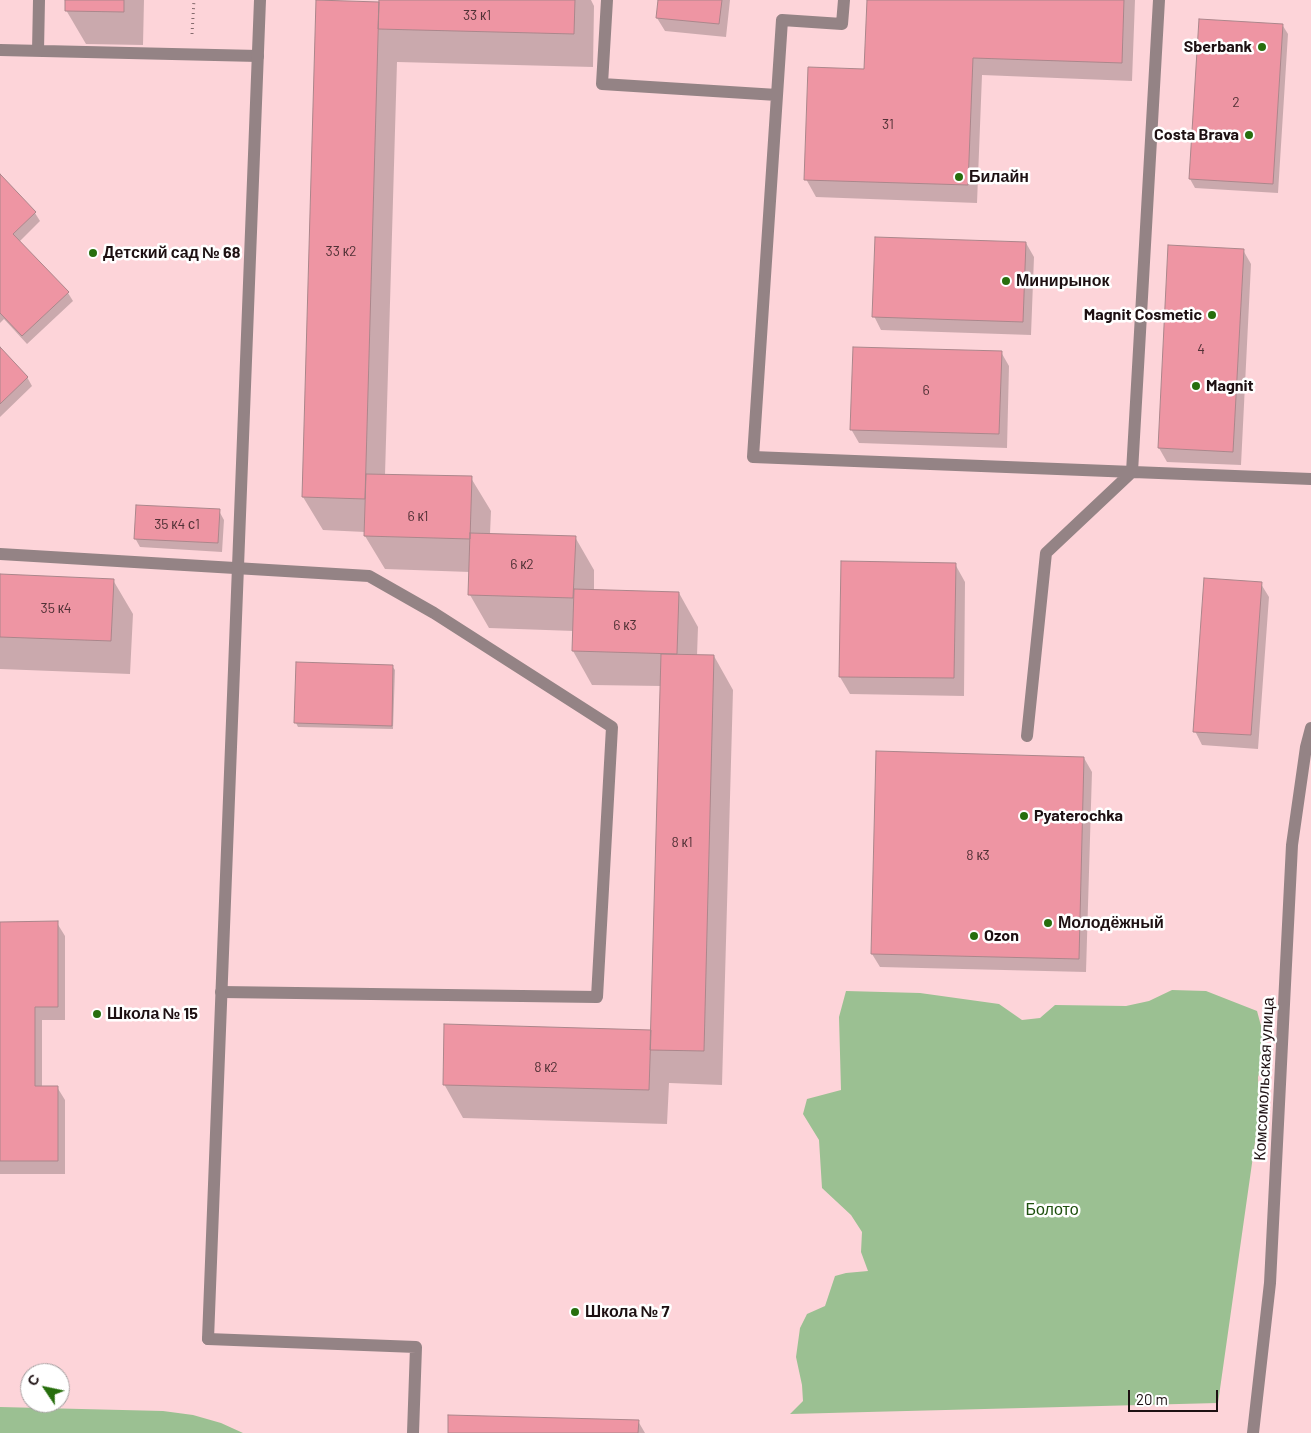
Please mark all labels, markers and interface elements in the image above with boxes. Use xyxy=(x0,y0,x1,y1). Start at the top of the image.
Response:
house number: 33 к1 xyxy=(463,7,491,23)
place label: Sberbank xyxy=(1184,37,1252,57)
marker: Sberbank xyxy=(1256,41,1268,53)
house number: 2 xyxy=(1232,94,1240,110)
house number: 31 xyxy=(882,116,894,132)
place label: Costa Brava xyxy=(1154,125,1239,145)
marker: Costa Brava xyxy=(1243,129,1255,141)
place label: Билайн xyxy=(969,167,1029,187)
marker: Билайн xyxy=(953,171,965,183)
place label: Детский сад № 68 xyxy=(103,243,240,263)
house number: 33 к2 xyxy=(326,243,356,259)
marker: Детский сад № 68 xyxy=(87,247,99,259)
place label: Минирынок xyxy=(1016,271,1110,291)
marker: Минирынок xyxy=(1000,275,1012,287)
place label: Magnit Cosmetic xyxy=(1084,305,1202,325)
marker: Magnit Cosmetic xyxy=(1206,309,1218,321)
house number: 4 xyxy=(1197,341,1205,357)
place label: Magnit xyxy=(1206,376,1254,396)
marker: Magnit xyxy=(1190,380,1202,392)
house number: 6 xyxy=(922,382,930,398)
house number: 6 к1 xyxy=(407,508,429,524)
house number: 35 к4 с1 xyxy=(154,516,200,532)
house number: 6 к2 xyxy=(510,556,534,572)
house number: 35 к4 xyxy=(40,600,72,616)
house number: 6 к3 xyxy=(613,617,637,633)
place label: Pyaterochka xyxy=(1034,806,1123,826)
marker: Pyaterochka xyxy=(1018,810,1030,822)
house number: 8 к1 xyxy=(671,834,693,850)
house number: 8 к3 xyxy=(966,847,990,863)
place label: Молодёжный xyxy=(1058,913,1164,933)
marker: Молодёжный xyxy=(1042,917,1054,929)
place label: Ozon xyxy=(984,926,1019,946)
marker: Ozon xyxy=(968,930,980,942)
street label: Комсомольская улица xyxy=(1250,997,1278,1161)
place label: Школа № 15 xyxy=(107,1004,198,1024)
marker: Школа № 15 xyxy=(91,1008,103,1020)
house number: 8 к2 xyxy=(534,1059,558,1075)
park label: Болото xyxy=(1025,1200,1079,1220)
place label: Школа № 7 xyxy=(585,1302,669,1322)
marker: Школа № 7 xyxy=(569,1306,581,1318)
north arrow xyxy=(20,1363,70,1413)
text: С xyxy=(23,1371,43,1389)
scale bar xyxy=(1131,1380,1221,1412)
text: 20 m xyxy=(1136,1390,1168,1408)

